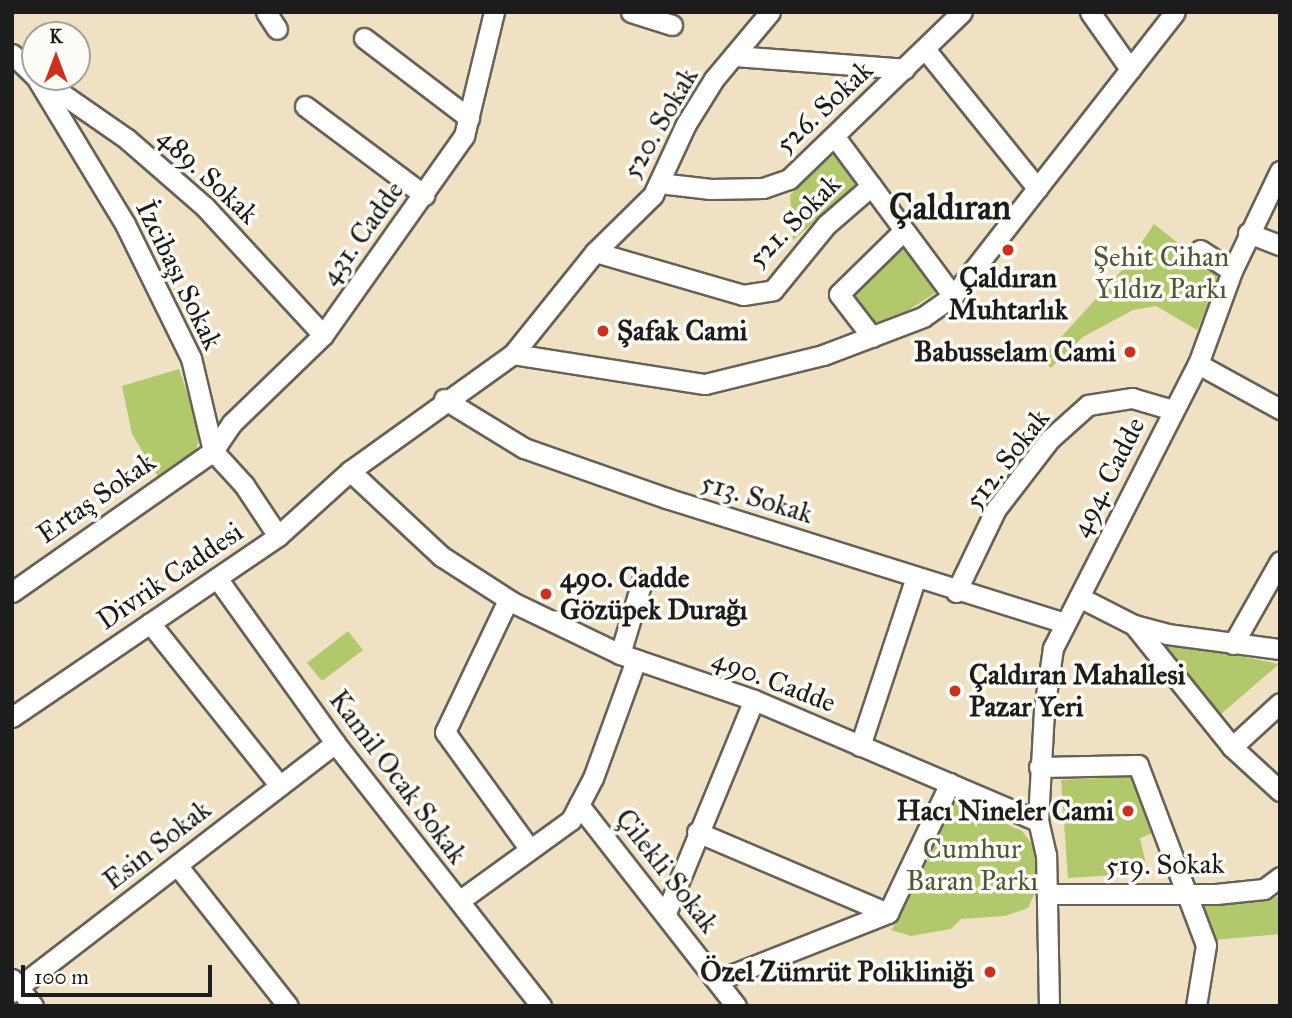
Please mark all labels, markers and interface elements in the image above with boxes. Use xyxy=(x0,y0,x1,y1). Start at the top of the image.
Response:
north arrow xyxy=(21,21,91,91)
text: K xyxy=(49,25,63,48)
street label: 526. Sokak xyxy=(768,53,880,161)
street label: 520. Sokak xyxy=(615,61,705,185)
street label: 489. Sokak xyxy=(151,121,265,231)
street label: 521. Sokak xyxy=(740,167,848,275)
street label: 431. Cadde xyxy=(313,174,411,292)
district label: Çaldıran xyxy=(889,187,1011,229)
street label: İzcibaşı Sokak xyxy=(128,195,230,355)
park label: Şehit Cihan Yıldız Parkı xyxy=(1093,240,1229,306)
marker: Çaldıran Muhtarlık xyxy=(1000,242,1016,258)
place label: Çaldıran Muhtarlık xyxy=(948,261,1068,327)
place label: Şafak Cami xyxy=(617,314,747,348)
marker: Şafak Cami xyxy=(595,323,611,339)
place label: Babusselam Cami xyxy=(914,335,1116,369)
marker: Babusselam Cami xyxy=(1122,344,1138,360)
street label: 512. Sokak xyxy=(957,402,1057,516)
street label: 494. Cadde xyxy=(1064,412,1152,542)
street label: Ertaş Sokak xyxy=(30,445,162,551)
street label: 513. Sokak xyxy=(697,465,817,531)
street label: Divrik Caddesi xyxy=(91,515,249,637)
place label: 490. Cadde Gözüpek Durağı xyxy=(560,561,747,627)
marker: 490. Cadde Gözüpek Durağı xyxy=(538,586,554,602)
street label: 490. Cadde xyxy=(708,642,840,720)
place label: Çaldıran Mahallesi Pazar Yeri xyxy=(969,658,1185,724)
marker: Çaldıran Mahallesi Pazar Yeri xyxy=(947,683,963,699)
street label: Kamil Ocak Sokak xyxy=(322,684,474,870)
street label: Esin Sokak xyxy=(97,793,217,897)
place label: Hacı Nineler Cami xyxy=(896,794,1114,828)
street label: Çilekli Sokak xyxy=(608,802,726,940)
marker: Hacı Nineler Cami xyxy=(1120,803,1136,819)
park label: Cumhur Baran Parkı xyxy=(906,832,1038,898)
street label: 519. Sokak xyxy=(1105,847,1225,883)
scale bar xyxy=(24,951,215,995)
place label: Özel Zümrüt Polikliniği xyxy=(700,955,974,989)
marker: Özel Zümrüt Polikliniği xyxy=(980,962,1000,982)
text: 100 m xyxy=(34,964,89,990)

